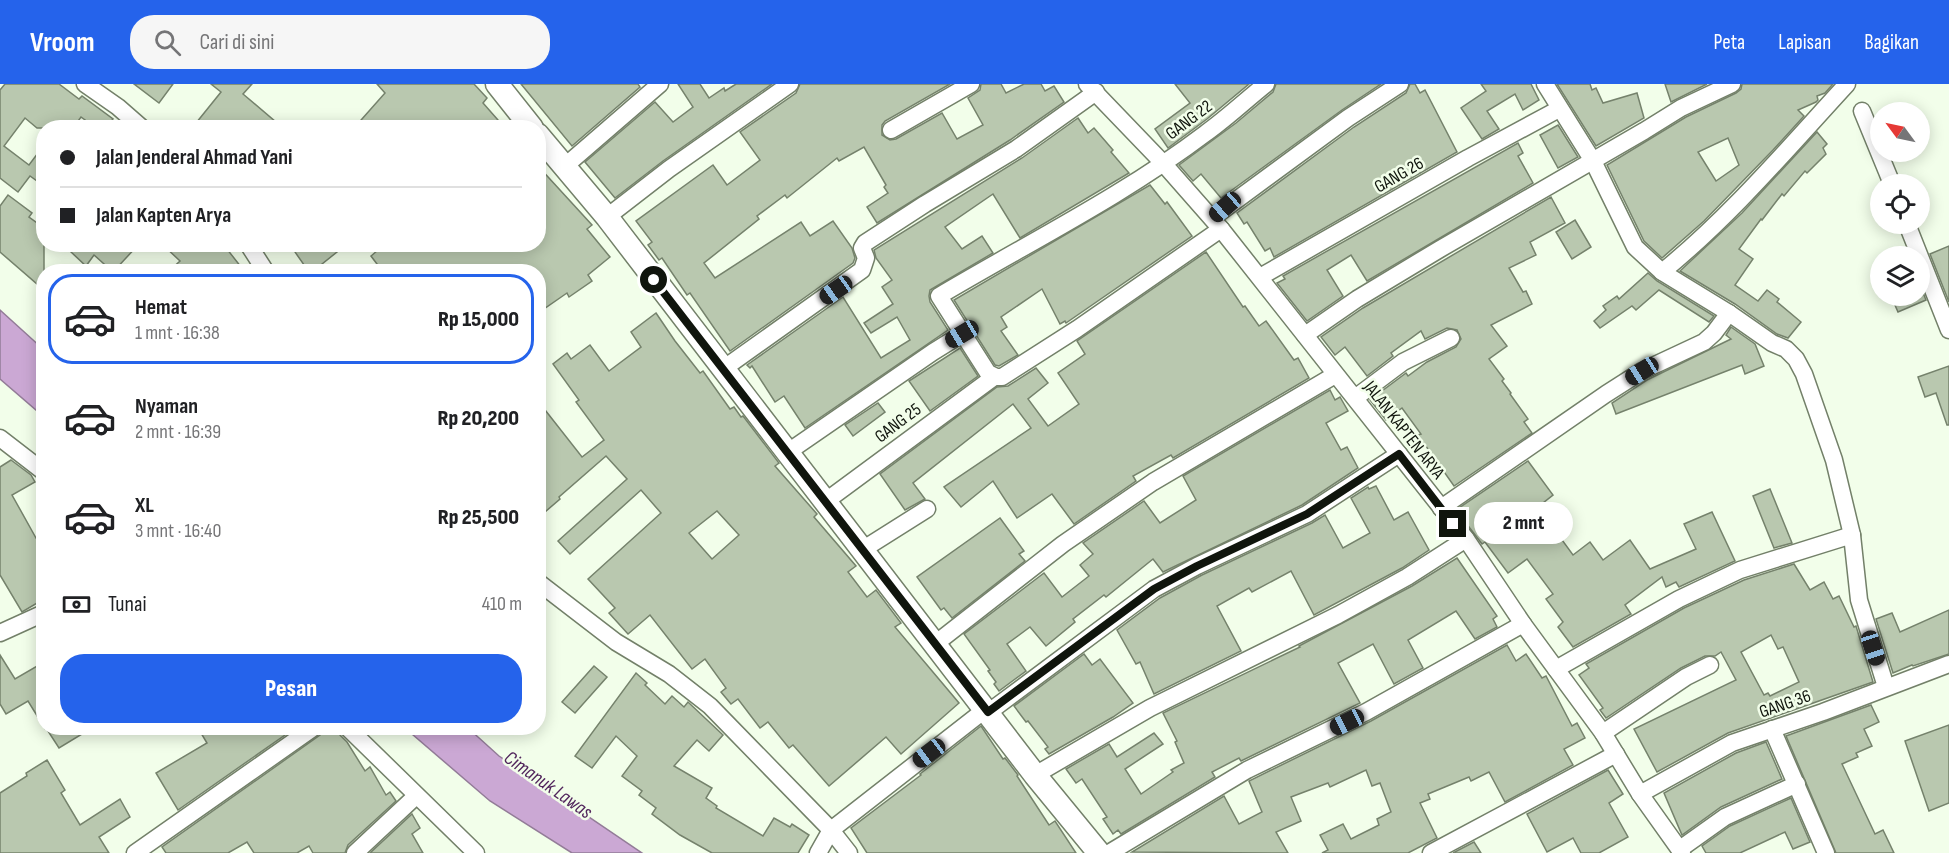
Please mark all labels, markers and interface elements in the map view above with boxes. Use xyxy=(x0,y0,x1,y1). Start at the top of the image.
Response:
search box xyxy=(130,15,550,69)
text: Vroom xyxy=(30,26,94,59)
icon: search xyxy=(151,26,184,59)
text: Cari di sini xyxy=(199,29,274,56)
text: Peta xyxy=(1714,30,1745,55)
text: Lapisan xyxy=(1778,30,1831,55)
text: Bagikan xyxy=(1864,30,1919,55)
street label: GANG 22 xyxy=(1162,96,1216,144)
north arrow xyxy=(1870,102,1930,162)
map controls xyxy=(1870,102,1930,306)
text: Jalan Jenderal Ahmad Yani xyxy=(96,144,293,171)
street label: GANG 26 xyxy=(1371,153,1427,197)
button: locate xyxy=(1870,174,1930,234)
car xyxy=(1206,188,1244,226)
text: Jalan Kapten Arya xyxy=(96,202,231,229)
button: layers xyxy=(1870,246,1930,306)
route start xyxy=(640,266,667,293)
car xyxy=(816,272,856,308)
icon: car xyxy=(63,292,117,346)
text: Hemat xyxy=(135,294,187,321)
text: Rp 15,000 xyxy=(438,306,519,333)
car xyxy=(942,317,982,351)
text: 1 mnt · 16:38 xyxy=(135,321,220,345)
car xyxy=(1622,354,1662,388)
street label: JALAN KAPTEN ARYA xyxy=(1359,376,1449,483)
icon: car xyxy=(63,391,117,445)
text: Nyaman xyxy=(135,393,198,420)
street label: GANG 25 xyxy=(871,399,925,447)
text: Rp 20,200 xyxy=(437,405,519,432)
text: 2 mnt · 16:39 xyxy=(135,420,221,444)
icon: car xyxy=(63,490,117,544)
text: XL xyxy=(135,492,154,519)
callout: 2 mnt xyxy=(1474,503,1573,545)
text: Rp 25,500 xyxy=(438,504,519,531)
route end xyxy=(1439,510,1466,537)
text: 2 mnt xyxy=(1503,511,1544,535)
text: 3 mnt · 16:40 xyxy=(135,519,221,543)
icon: cash xyxy=(60,588,93,621)
text: Tunai xyxy=(108,591,147,618)
text: 410 m xyxy=(482,592,522,616)
car xyxy=(1859,628,1887,668)
button: Pesan xyxy=(60,654,522,723)
street label: GANG 36 xyxy=(1756,685,1814,723)
car xyxy=(1327,706,1367,738)
car xyxy=(909,735,949,771)
water label: Cimanuk Lawas xyxy=(499,746,597,824)

